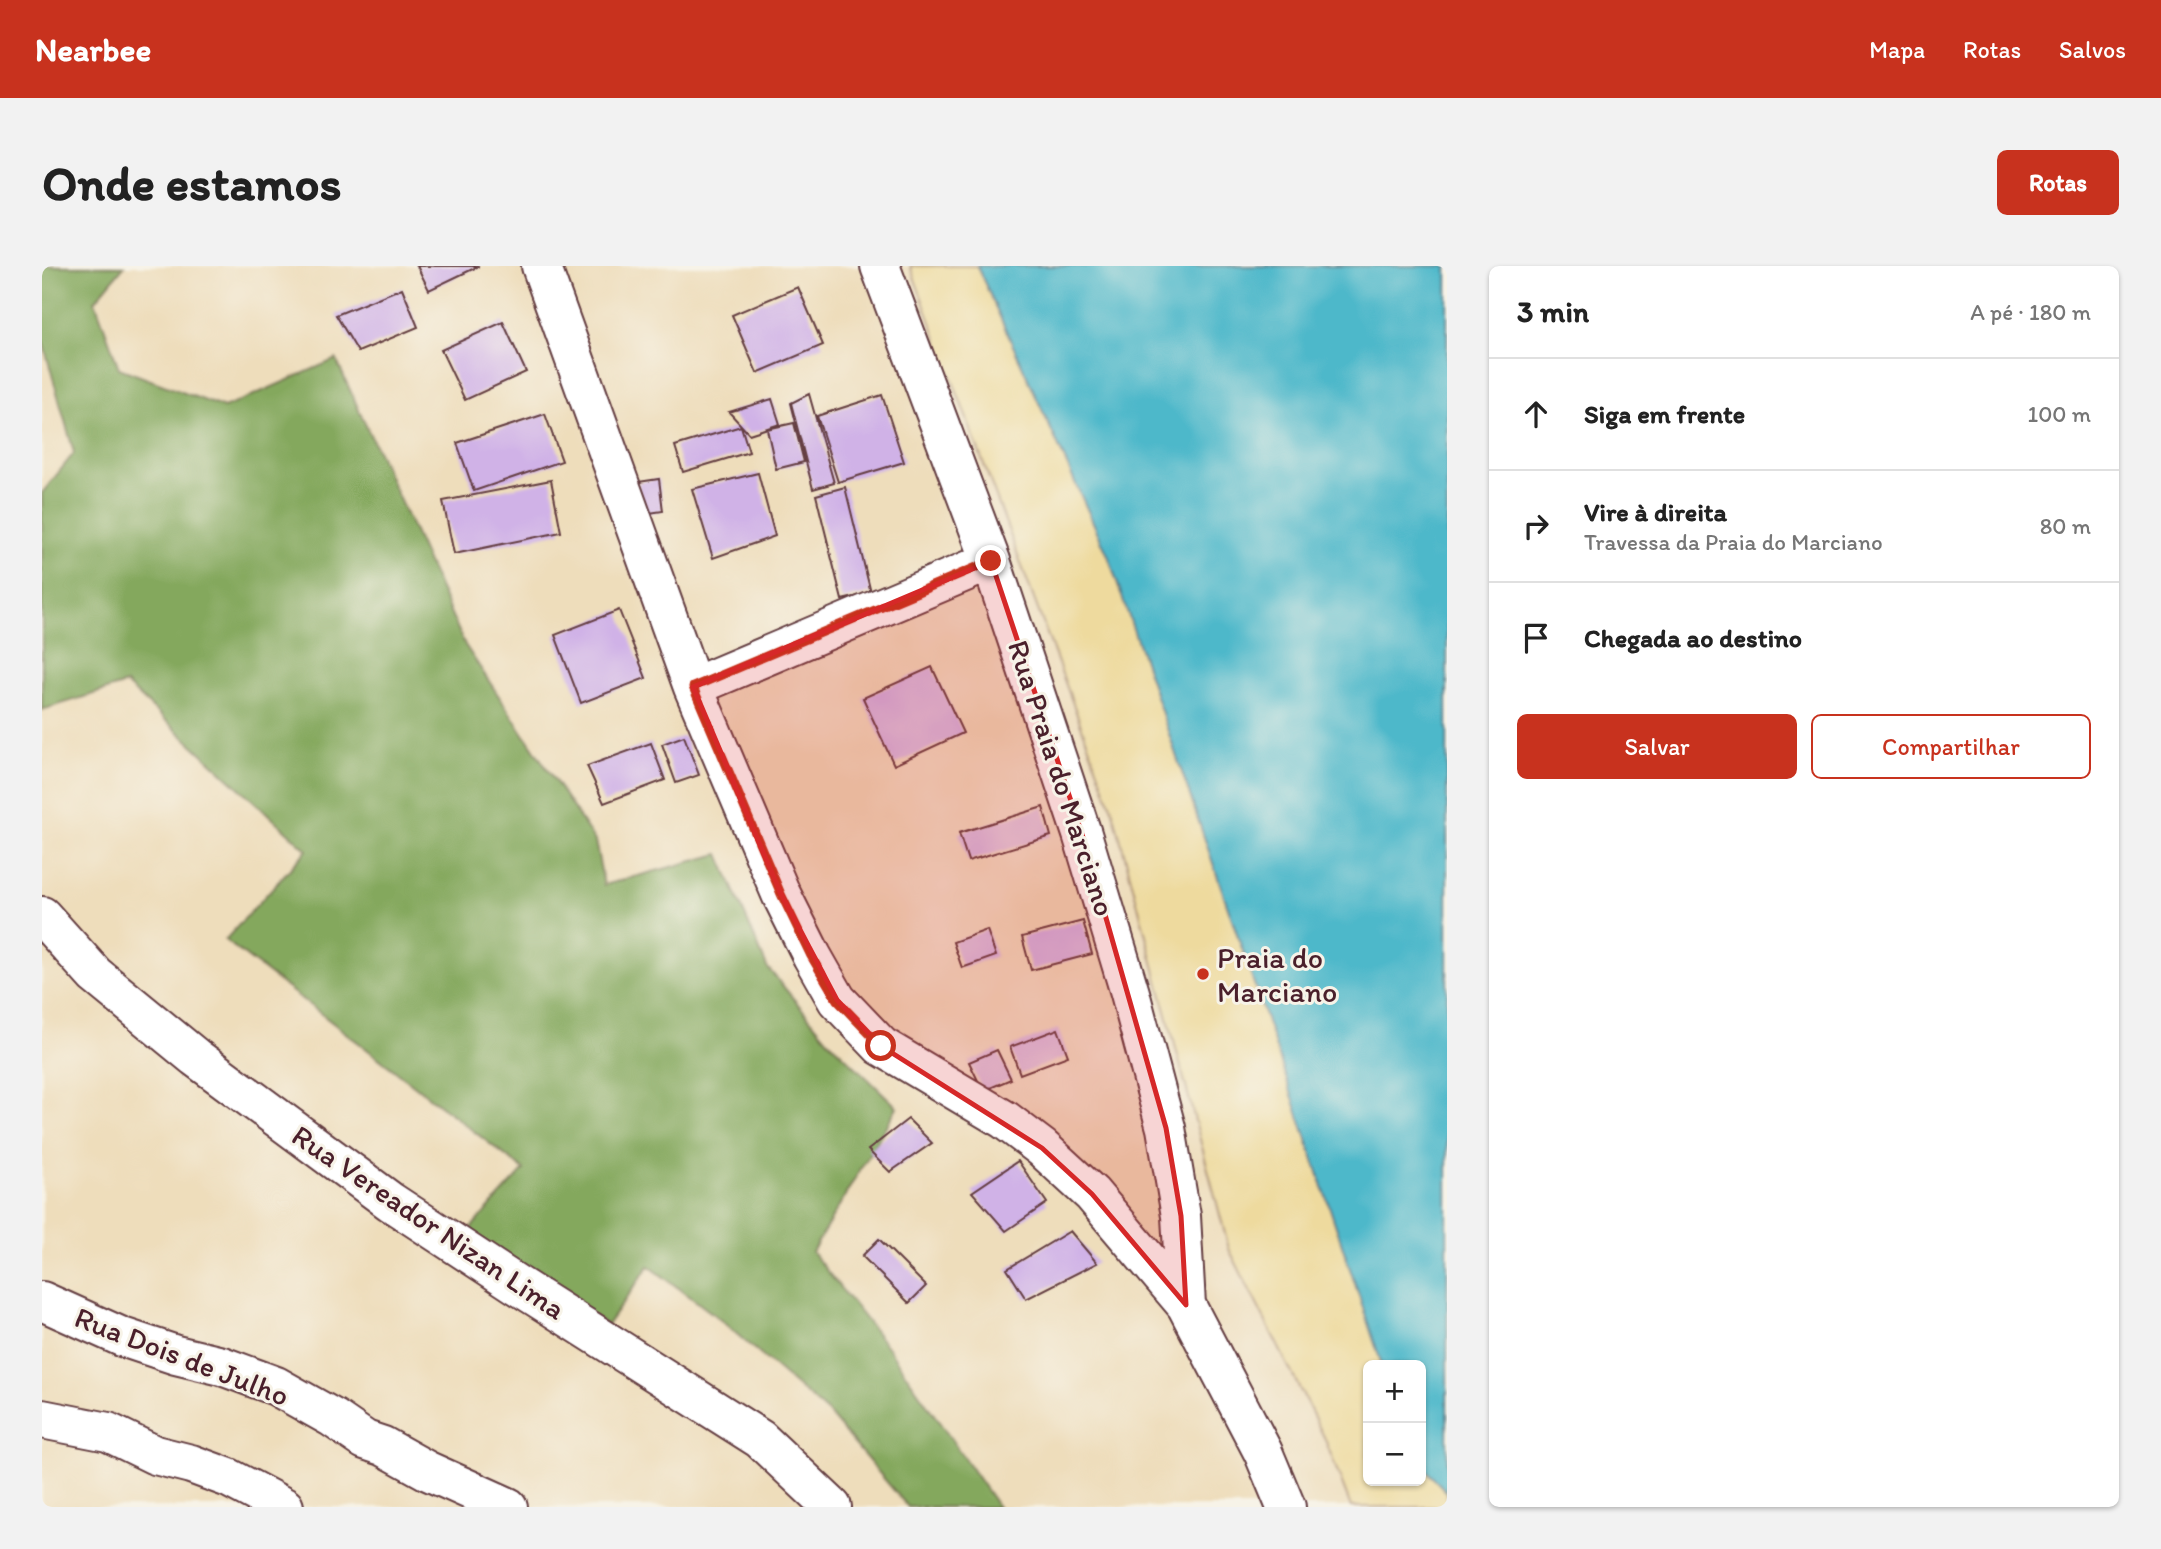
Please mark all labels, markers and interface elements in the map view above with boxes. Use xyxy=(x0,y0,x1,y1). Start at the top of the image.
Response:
text: Nearbee xyxy=(35,30,151,69)
text: Mapa xyxy=(1869,35,1925,64)
text: Rotas xyxy=(1963,35,2021,64)
text: Salvos xyxy=(2059,35,2126,64)
button: Rotas xyxy=(1997,150,2119,215)
text: Onde estamos xyxy=(42,153,342,212)
text: 3 min xyxy=(1517,293,1589,330)
text: A pé · 180 m xyxy=(1970,298,2091,326)
icon: ahead xyxy=(1517,395,1555,433)
text: Siga em frente xyxy=(1584,398,1745,430)
text: 100 m xyxy=(2027,400,2091,428)
text: Vire à direita xyxy=(1584,496,1727,528)
icon: right xyxy=(1517,507,1555,545)
text: 80 m xyxy=(2040,512,2091,540)
text: Travessa da Praia do Marciano xyxy=(1584,528,1883,556)
route end xyxy=(975,545,1006,576)
icon: arrive xyxy=(1517,619,1555,657)
text: Chegada ao destino xyxy=(1584,622,1802,654)
street label: Rua Praia do Marciano xyxy=(1000,635,1124,921)
button: Salvar xyxy=(1517,714,1797,779)
button: Compartilhar xyxy=(1811,714,2091,779)
place label: Praia do Marciano xyxy=(1217,939,1337,1010)
marker: Praia do Marciano xyxy=(1195,966,1211,982)
route start xyxy=(865,1030,896,1061)
street label: Rua Vereador Nizan Lima xyxy=(285,1117,573,1328)
street label: Rua Dois de Julho xyxy=(70,1298,294,1414)
map controls xyxy=(1363,1360,1426,1486)
button: + xyxy=(1363,1360,1426,1423)
button: − xyxy=(1363,1423,1426,1486)

